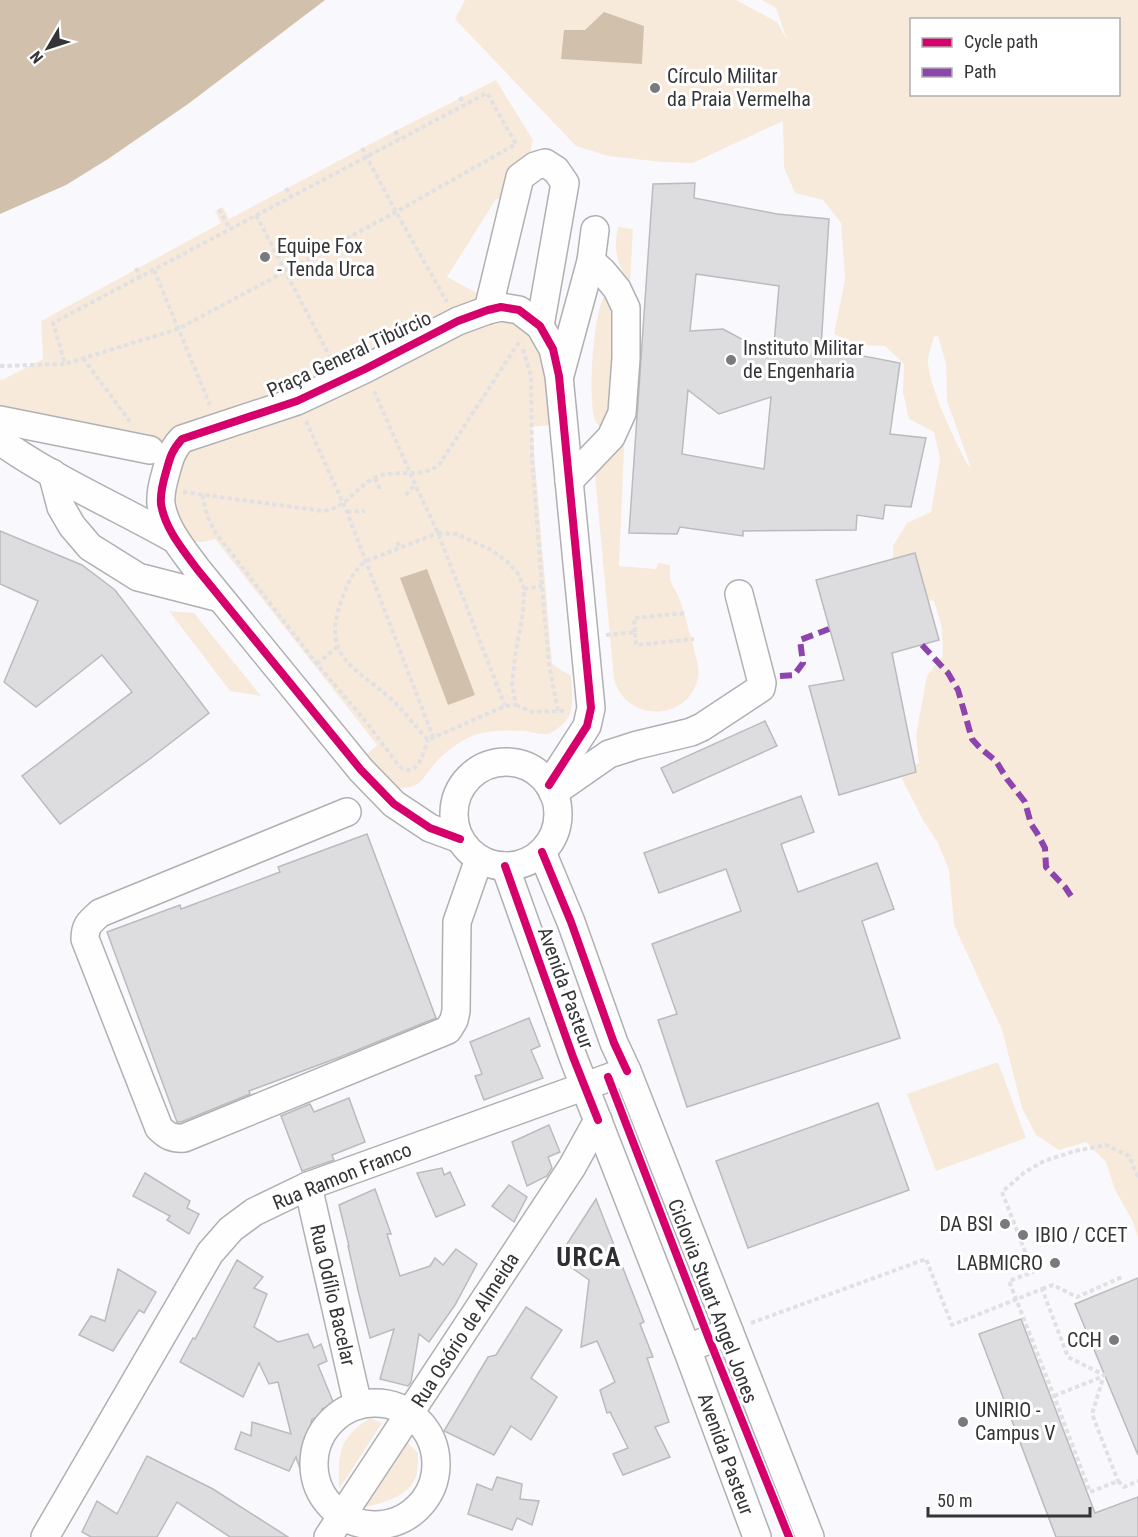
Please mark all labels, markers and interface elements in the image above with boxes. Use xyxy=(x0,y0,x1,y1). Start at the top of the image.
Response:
north arrow xyxy=(18,18,78,78)
legend xyxy=(910,18,1120,96)
text: Cycle path xyxy=(964,31,1038,52)
text: N xyxy=(26,47,47,67)
text: Path xyxy=(964,61,997,82)
place label: Círculo Militar da Praia Vermelha xyxy=(667,64,811,111)
marker: Círculo Militar da Praia Vermelha xyxy=(648,81,662,95)
place label: Equipe Fox - Tenda Urca xyxy=(277,234,375,281)
marker: Equipe Fox - Tenda Urca xyxy=(258,250,272,264)
street label: Praça General Tibúrcio xyxy=(263,305,435,403)
place label: Instituto Militar de Engenharia xyxy=(743,336,864,383)
marker: Instituto Militar de Engenharia xyxy=(724,353,738,367)
street label: Avenida Pasteur xyxy=(533,924,599,1052)
street label: Rua Ramon Franco xyxy=(269,1137,415,1215)
street label: Ciclovia Stuart Angel Jones xyxy=(663,1195,763,1407)
place label: DA BSI xyxy=(939,1212,993,1236)
marker: DA BSI xyxy=(998,1217,1012,1231)
street label: Rua Odílio Bacelar xyxy=(305,1222,361,1368)
place label: IBIO / CCET xyxy=(1035,1223,1128,1247)
marker: IBIO / CCET xyxy=(1016,1228,1030,1242)
district label: URCA xyxy=(556,1242,622,1272)
street label: Rua Osório de Almeida xyxy=(406,1248,524,1412)
place label: LABMICRO xyxy=(957,1251,1043,1275)
marker: LABMICRO xyxy=(1048,1256,1062,1270)
place label: CCH xyxy=(1067,1328,1102,1352)
marker: CCH xyxy=(1107,1333,1121,1347)
street label: Avenida Pasteur xyxy=(693,1390,759,1518)
place label: UNIRIO - Campus V xyxy=(975,1398,1055,1445)
marker: UNIRIO - Campus V xyxy=(956,1415,970,1429)
scale bar xyxy=(928,1480,1090,1518)
text: 50 m xyxy=(937,1490,972,1511)

